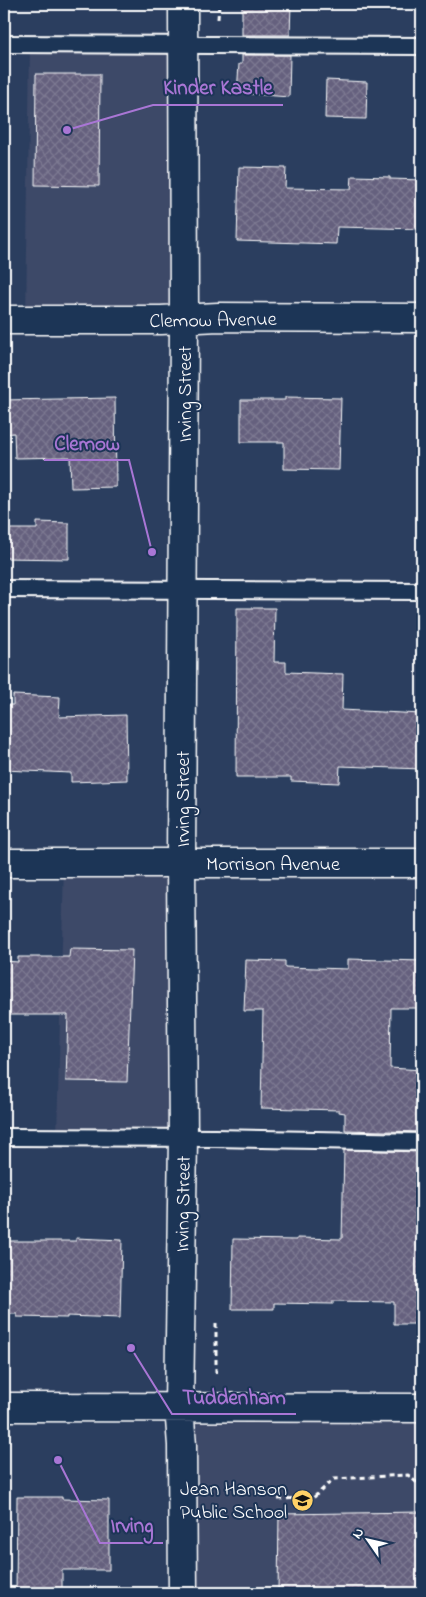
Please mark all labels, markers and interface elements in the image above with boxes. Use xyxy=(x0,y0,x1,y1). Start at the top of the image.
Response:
callout: Kinder Kastle xyxy=(153,69,283,105)
text: Kinder Kastle xyxy=(163,74,273,104)
street label: Clemow Avenue xyxy=(149,306,277,337)
street label: Irving Street xyxy=(172,345,202,442)
callout: Clemow xyxy=(44,424,129,460)
text: Clemow xyxy=(54,430,120,460)
street label: Irving Street xyxy=(170,750,200,847)
street label: Morrison Avenue xyxy=(206,851,340,880)
street label: Irving Street xyxy=(169,1155,201,1253)
callout: Tuddenham xyxy=(172,1378,296,1414)
text: Tuddenham xyxy=(182,1384,286,1414)
place label: Jean Hanson Public School xyxy=(180,1476,287,1528)
school or university icon: Jean Hanson Public School xyxy=(291,1488,315,1512)
callout: Irving xyxy=(100,1507,163,1543)
text: Irving xyxy=(110,1512,154,1544)
north arrow xyxy=(344,1514,394,1564)
text: N xyxy=(347,1524,370,1543)

